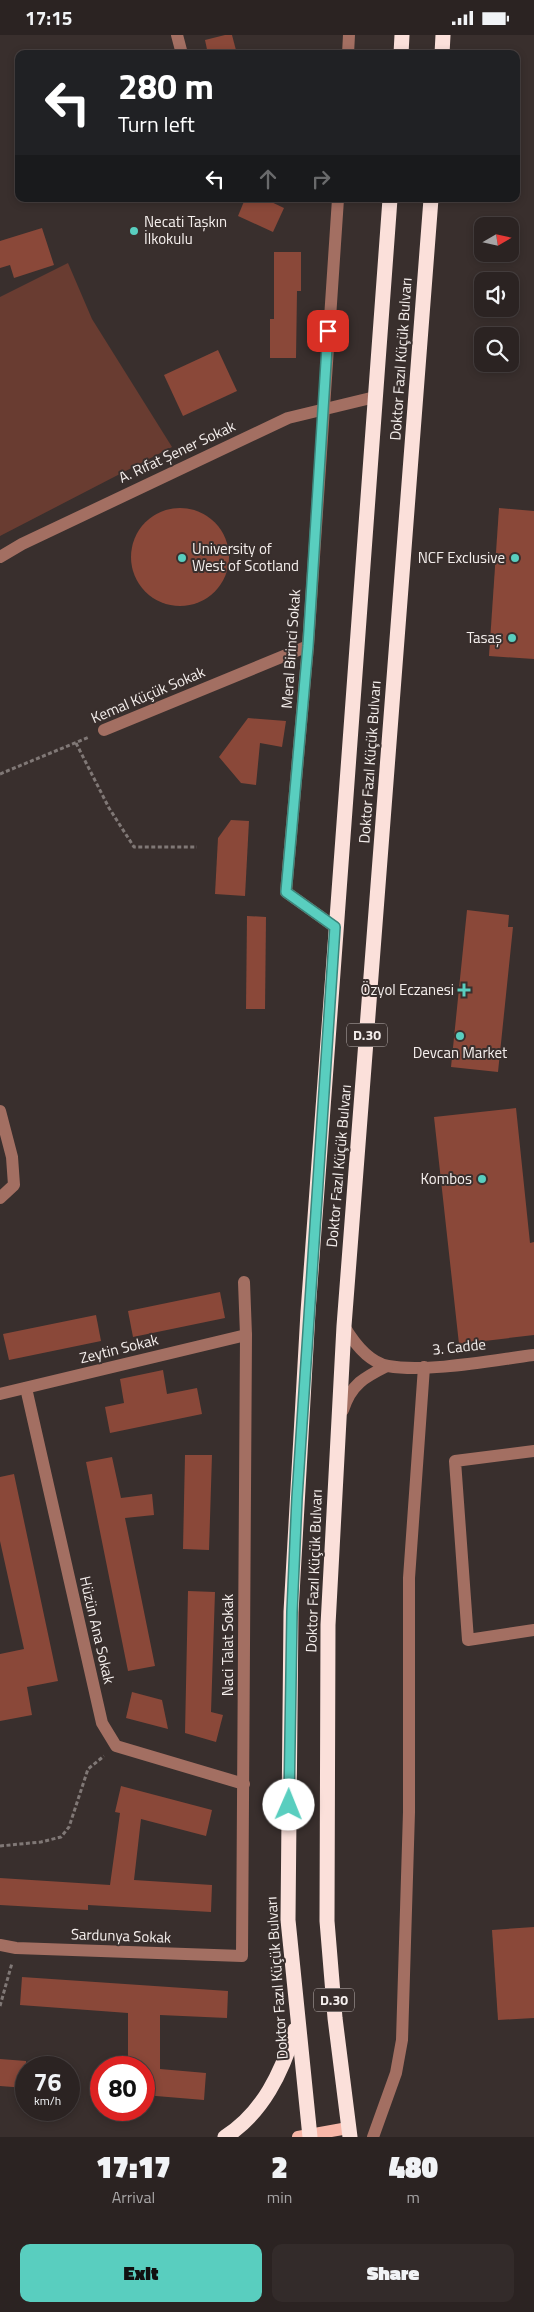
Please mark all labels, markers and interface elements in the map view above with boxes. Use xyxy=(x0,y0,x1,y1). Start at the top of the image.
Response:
text: 17:15 xyxy=(25,3,72,32)
text: 280 m xyxy=(118,59,214,113)
icon: left xyxy=(35,70,100,135)
text: Turn left xyxy=(118,107,195,141)
icon: left xyxy=(201,165,229,193)
icon: ahead xyxy=(254,165,282,193)
icon: right xyxy=(307,165,335,193)
place label: Necati Taşkın İlkokulu xyxy=(144,210,227,250)
north arrow xyxy=(474,217,519,263)
map controls xyxy=(474,217,519,372)
marker: Necati Taşkın İlkokulu xyxy=(128,225,140,237)
button: sound xyxy=(474,272,519,317)
street label: Doktor Fazıl Küçük Bulvarı xyxy=(383,277,418,441)
pin xyxy=(307,310,349,352)
icon: arrive xyxy=(314,317,342,345)
button: search xyxy=(474,327,519,372)
street label: A. Rıfat Şener Sokak xyxy=(114,414,239,489)
place label: University of West of Scotland xyxy=(192,537,299,577)
place label: NCF Exclusive xyxy=(418,546,505,569)
marker: University of West of Scotland xyxy=(176,552,188,564)
marker: NCF Exclusive xyxy=(509,552,521,564)
street label: Meral Birinci Sokak xyxy=(275,588,306,709)
place label: Tasaş xyxy=(466,626,502,649)
marker: Tasaş xyxy=(506,632,518,644)
street label: Kemal Küçük Sokak xyxy=(87,660,208,729)
street label: Doktor Fazıl Küçük Bulvarı xyxy=(352,680,387,844)
place label: Özyol Eczanesi xyxy=(361,978,454,1001)
marker: Özyol Eczanesi xyxy=(458,984,470,996)
road number: D.30 xyxy=(347,1023,387,1047)
marker: Devcan Market xyxy=(454,1030,466,1042)
place label: Devcan Market xyxy=(413,1041,508,1064)
street label: Doktor Fazıl Küçük Bulvarı xyxy=(320,1084,357,1248)
place label: Kombos xyxy=(420,1167,472,1190)
marker: Kombos xyxy=(476,1173,488,1185)
street label: Zeytin Sokak xyxy=(77,1328,161,1369)
street label: 3. Cadde xyxy=(431,1332,487,1361)
street label: Doktor Fazıl Küçük Bulvarı xyxy=(299,1489,328,1653)
street label: Hüzün Ana Sokak xyxy=(74,1574,121,1686)
street label: Naci Talat Sokak xyxy=(216,1594,239,1696)
position arrow xyxy=(262,1778,314,1830)
street label: Doktor Fazıl Küçük Bulvarı xyxy=(259,1896,294,2060)
street label: Sardunya Sokak xyxy=(70,1922,172,1949)
road number: D.30 xyxy=(314,1989,354,2011)
speed limit sign: 80 xyxy=(90,2056,155,2121)
text: 76 xyxy=(33,2063,62,2101)
text: km/h xyxy=(34,2091,61,2110)
text: 17:17 xyxy=(96,2144,171,2190)
text: 2 xyxy=(271,2144,288,2190)
text: 480 xyxy=(388,2144,438,2190)
text: Arrival xyxy=(112,2185,155,2209)
text: min xyxy=(267,2185,292,2209)
text: m xyxy=(406,2185,420,2209)
button: Exit xyxy=(20,2244,262,2302)
button: Share xyxy=(272,2244,514,2302)

